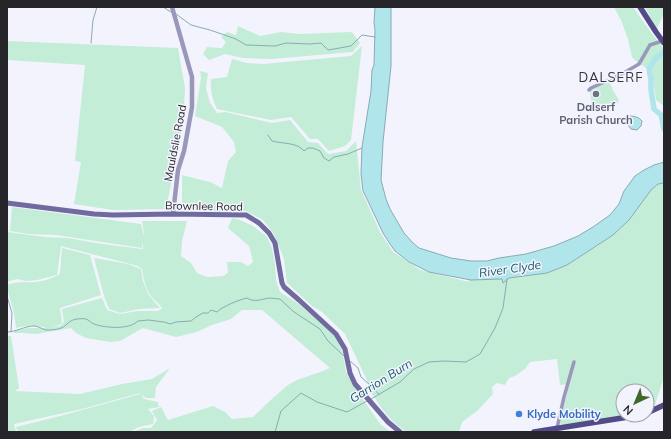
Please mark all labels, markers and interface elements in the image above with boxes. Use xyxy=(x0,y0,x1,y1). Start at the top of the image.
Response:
district label: DALSERF xyxy=(578,69,644,85)
marker: Dalserf Parish Church xyxy=(591,89,601,99)
place label: Dalserf Parish Church xyxy=(559,100,633,127)
street label: Mauldslie Road xyxy=(161,103,189,183)
street label: Brownlee Road xyxy=(165,198,243,214)
water label: River Clyde xyxy=(478,257,542,280)
water label: Garrion Burn xyxy=(347,355,415,406)
north arrow xyxy=(615,383,655,423)
text: N xyxy=(620,402,636,418)
place label: Klyde Mobility xyxy=(527,407,601,421)
marker: Klyde Mobility xyxy=(514,409,524,419)

